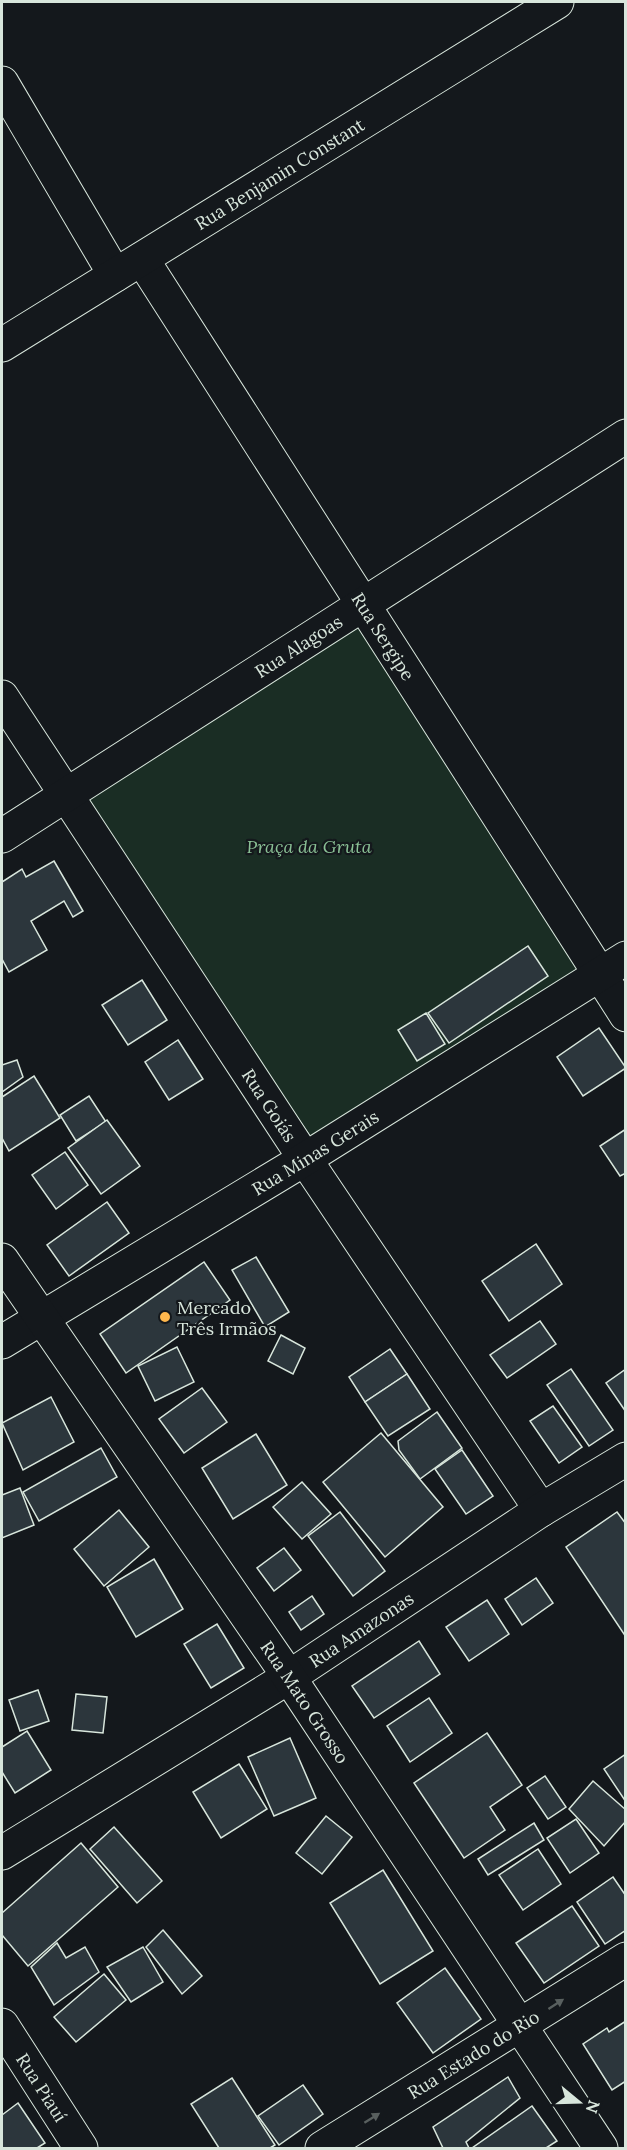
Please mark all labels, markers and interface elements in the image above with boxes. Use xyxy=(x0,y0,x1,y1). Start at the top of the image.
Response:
street label: Rua Benjamin Constant xyxy=(190,113,368,235)
street label: Rua Sergipe xyxy=(347,588,420,685)
street label: Rua Alagoas xyxy=(250,609,346,683)
park label: Praça da Gruta xyxy=(246,835,372,858)
street label: Rua Goiás xyxy=(237,1064,302,1146)
street label: Rua Minas Gerais xyxy=(247,1104,383,1200)
place label: Mercado Três Irmãos xyxy=(177,1296,277,1340)
marker: Mercado Três Irmãos xyxy=(158,1310,172,1324)
street label: Rua Amazonas xyxy=(304,1586,418,1672)
street label: Rua Mato Grosso xyxy=(256,1636,355,1768)
one-way arrow xyxy=(547,1998,563,2010)
street label: Rua Estado do Rio xyxy=(403,2004,543,2104)
street label: Rua Piauí xyxy=(11,2049,72,2126)
north arrow xyxy=(549,2072,609,2132)
text: N xyxy=(582,2098,605,2116)
one-way arrow xyxy=(364,2112,380,2123)

